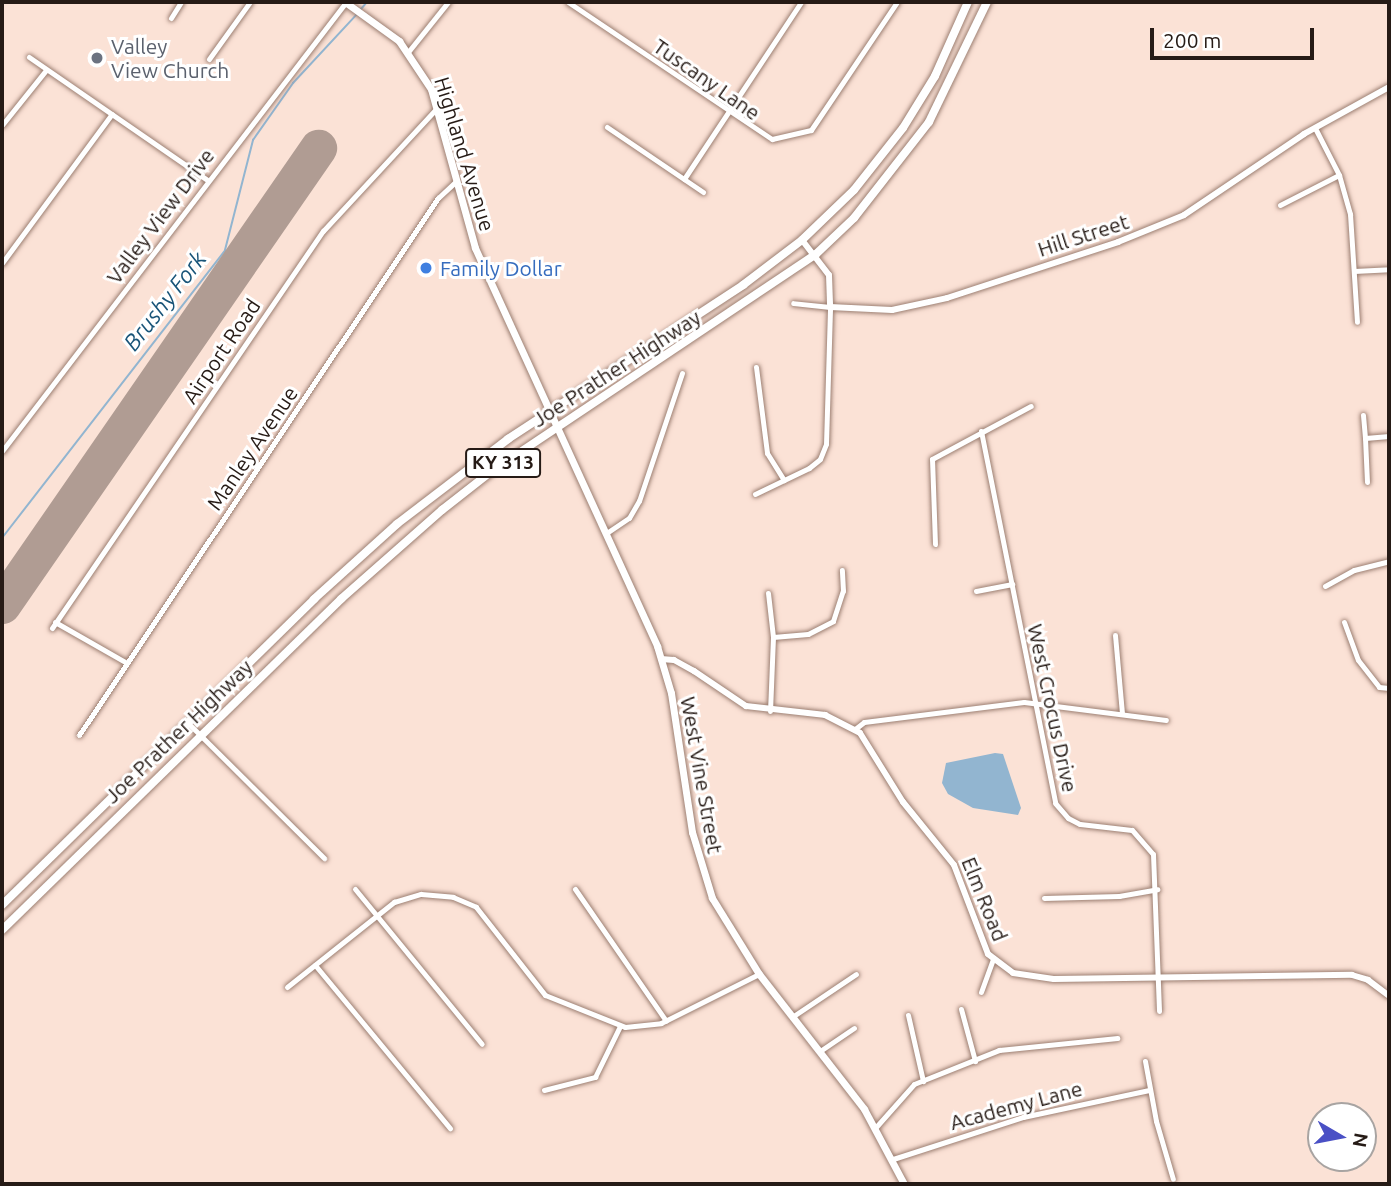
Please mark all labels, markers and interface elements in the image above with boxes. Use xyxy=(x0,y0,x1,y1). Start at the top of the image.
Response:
scale bar xyxy=(1153,14,1318,58)
text: 200 m xyxy=(1163,28,1221,52)
place label: Valley View Church xyxy=(111,33,229,83)
street label: Tuscany Lane xyxy=(649,33,765,125)
marker: Valley View Church xyxy=(89,50,105,66)
street label: Highland Avenue xyxy=(430,74,500,234)
street label: Valley View Drive xyxy=(101,143,219,289)
street label: Hill Street xyxy=(1034,208,1132,262)
water label: Brushy Fork xyxy=(118,246,212,356)
place label: Family Dollar xyxy=(440,255,562,281)
marker: Family Dollar xyxy=(418,260,434,276)
street label: Airport Road xyxy=(177,294,265,408)
street label: Joe Prather Highway xyxy=(527,304,705,432)
street label: Manley Avenue xyxy=(201,381,303,515)
road number: KY 313 xyxy=(464,447,542,478)
street label: West Crocus Drive xyxy=(1023,622,1083,794)
street label: Joe Prather Highway xyxy=(99,654,257,808)
street label: West Vine Street xyxy=(676,695,728,855)
street label: Elm Road xyxy=(957,853,1013,945)
street label: Academy Lane xyxy=(947,1075,1085,1135)
north arrow xyxy=(1307,1102,1377,1172)
text: N xyxy=(1349,1131,1373,1149)

